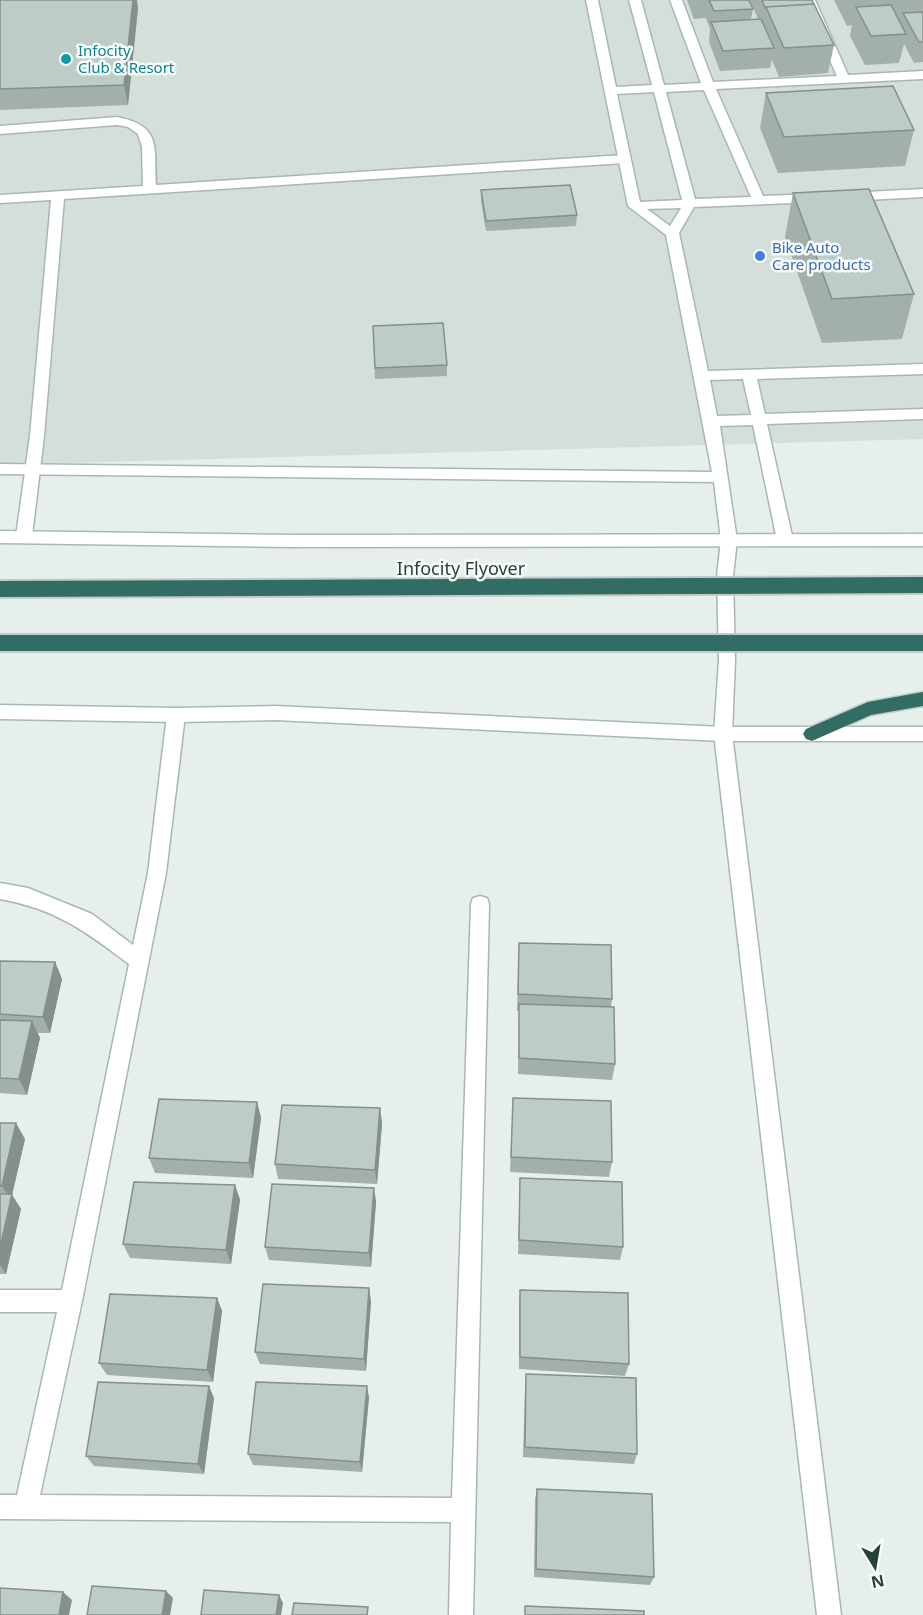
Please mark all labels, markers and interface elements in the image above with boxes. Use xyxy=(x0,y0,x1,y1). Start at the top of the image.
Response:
place label: Infocity Club & Resort xyxy=(78,40,175,77)
marker: Infocity Club & Resort xyxy=(59,52,73,66)
place label: Bike Auto Care products xyxy=(772,237,871,274)
marker: Bike Auto Care products xyxy=(753,249,767,263)
street label: Infocity Flyover xyxy=(397,556,526,580)
north arrow xyxy=(845,1537,905,1597)
text: N xyxy=(869,1570,886,1594)

